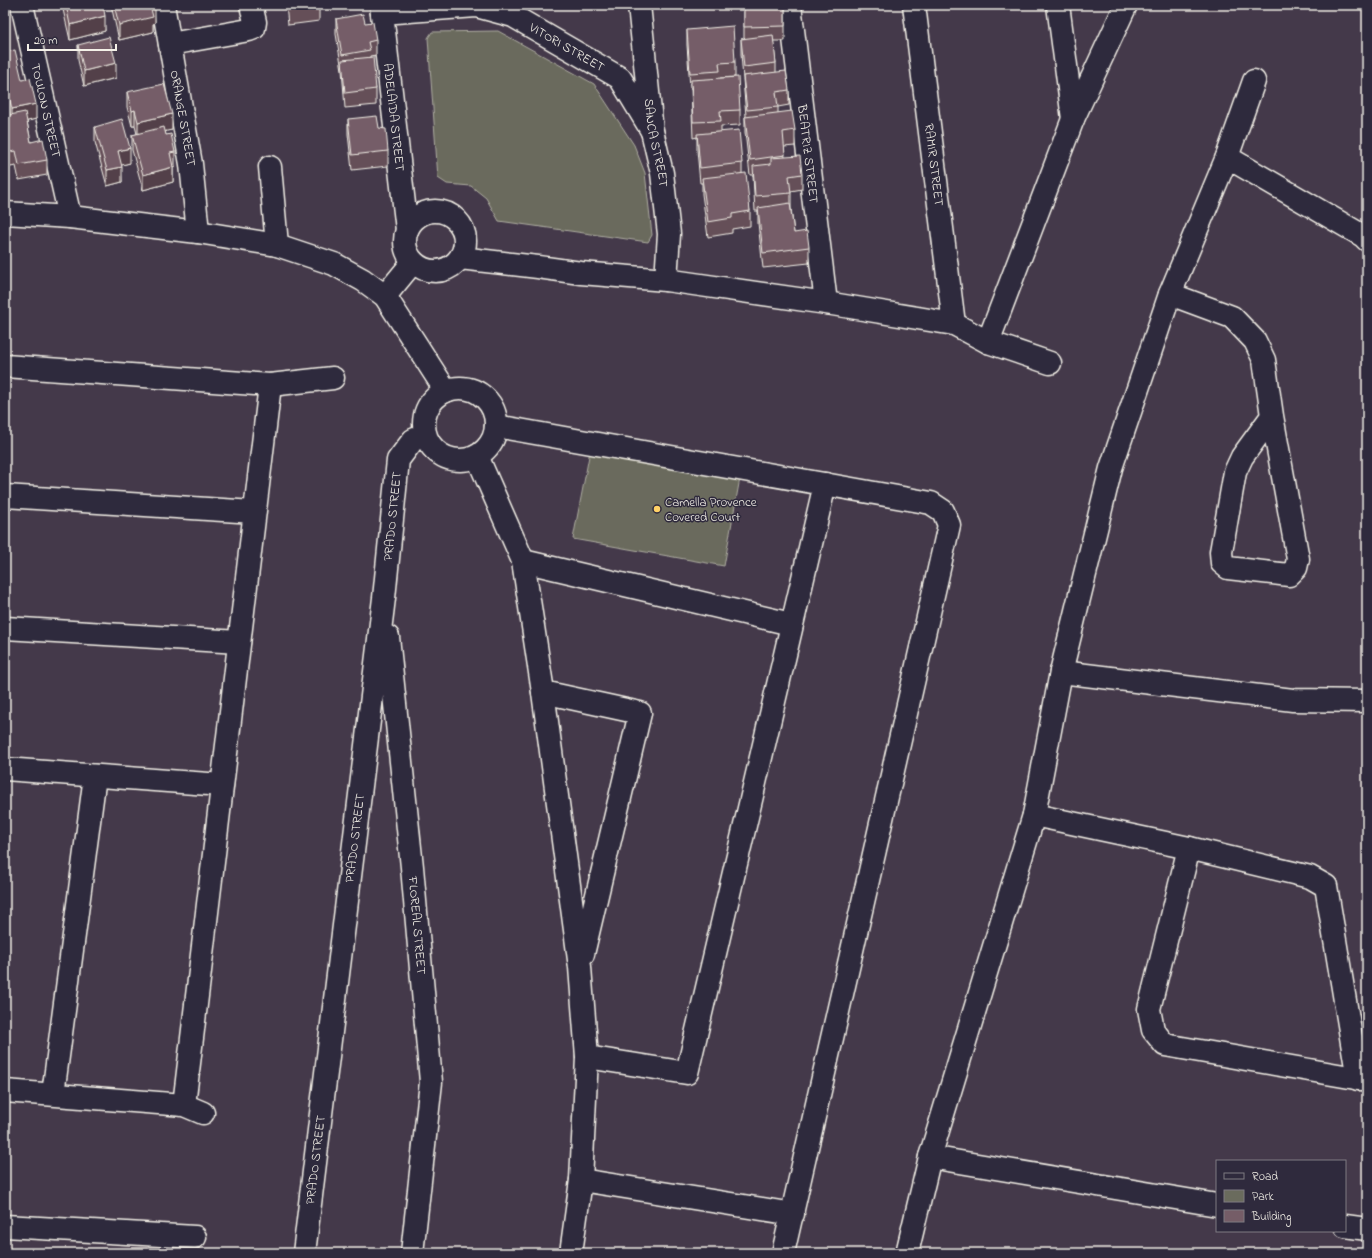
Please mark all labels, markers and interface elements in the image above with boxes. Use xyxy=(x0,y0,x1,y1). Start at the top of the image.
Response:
street label: VITORI STREET xyxy=(525,17,609,77)
scale bar xyxy=(28,26,116,52)
text: 20 m xyxy=(34,32,57,50)
street label: TOULON STREET xyxy=(26,61,66,160)
street label: ADELAIDA STREET xyxy=(378,62,410,173)
street label: ORANGE STREET xyxy=(165,69,201,168)
street label: SANCA STREET xyxy=(639,98,673,189)
street label: BEATRIZ STREET xyxy=(792,103,823,205)
street label: RAMIR STREET xyxy=(919,122,949,208)
street label: PRADO STREET xyxy=(378,470,406,562)
place label: Camella Provence Covered Court xyxy=(665,493,757,527)
marker: Camella Provence Covered Court xyxy=(652,504,662,514)
street label: PRADO STREET xyxy=(340,792,370,884)
street label: FLOREAL STREET xyxy=(403,875,431,976)
street label: PRADO STREET xyxy=(301,1114,330,1205)
legend xyxy=(1216,1160,1346,1232)
text: Road xyxy=(1252,1168,1278,1186)
text: Park xyxy=(1252,1188,1274,1206)
text: Building xyxy=(1251,1208,1291,1227)

